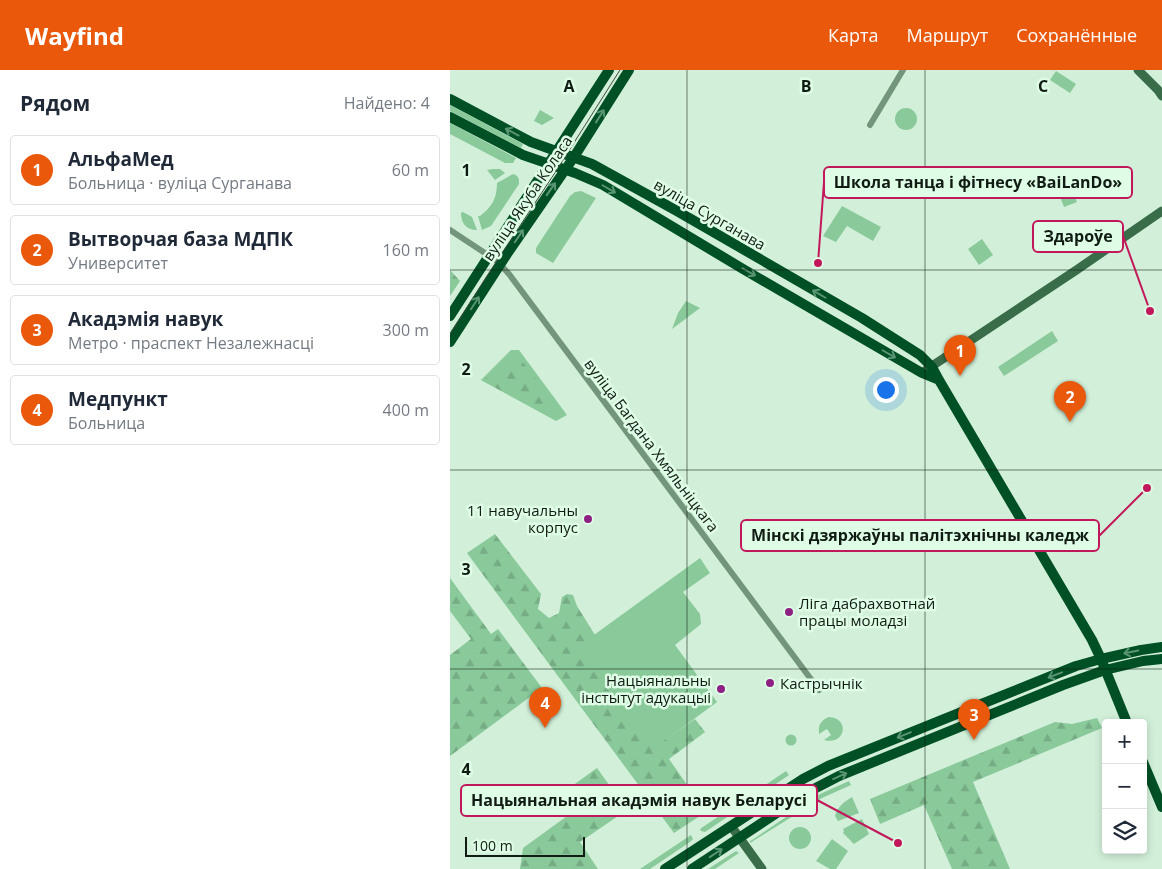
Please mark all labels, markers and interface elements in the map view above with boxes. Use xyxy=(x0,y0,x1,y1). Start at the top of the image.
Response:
text: Wayfind xyxy=(25,19,124,52)
text: Карта xyxy=(828,23,878,47)
text: Маршрут xyxy=(906,23,988,47)
text: Сохранённые xyxy=(1016,23,1137,47)
text: A xyxy=(563,75,575,97)
text: B xyxy=(801,75,811,97)
text: C xyxy=(1038,75,1048,97)
text: Рядом xyxy=(20,89,90,117)
text: Найдено: 4 xyxy=(344,92,430,114)
one-way arrow xyxy=(594,109,605,123)
one-way arrow xyxy=(505,127,520,136)
street label: вуліца Якуба Коласа xyxy=(478,132,576,264)
text: АльфаМед xyxy=(68,146,174,172)
text: 1 xyxy=(32,159,42,181)
text: 60 m xyxy=(392,159,429,181)
text: 1 xyxy=(461,159,471,181)
callout: Школа танца і фітнесу «BaiLanDo» xyxy=(824,167,1132,198)
text: Школа танца і фітнесу «BaiLanDo» xyxy=(834,171,1122,193)
text: Больница · вуліца Сурганава xyxy=(68,172,292,194)
street label: вуліца Сурганава xyxy=(651,174,769,254)
one-way arrow xyxy=(546,182,556,196)
one-way arrow xyxy=(602,185,616,195)
callout: Здароўе xyxy=(1033,221,1123,252)
text: Здароўе xyxy=(1043,225,1113,247)
text: Вытворчая база МДПК xyxy=(68,226,293,252)
one-way arrow xyxy=(514,229,524,243)
text: 2 xyxy=(32,239,42,261)
text: 160 m xyxy=(383,239,429,261)
text: Университет xyxy=(68,252,168,274)
one-way arrow xyxy=(741,268,755,278)
one-way arrow xyxy=(813,288,827,298)
one-way arrow xyxy=(470,297,480,311)
text: Акадэмія навук xyxy=(68,306,223,332)
text: 3 xyxy=(32,319,42,341)
text: 300 m xyxy=(383,319,429,341)
text: Метро · праспект Незалежнасці xyxy=(68,332,314,354)
pin: 1 xyxy=(944,335,976,376)
one-way arrow xyxy=(882,349,896,359)
street label: вуліца Багдана Хмяльніцкага xyxy=(580,354,724,536)
text: 2 xyxy=(461,358,471,380)
your location xyxy=(873,377,899,403)
pin: 2 xyxy=(1054,381,1086,422)
text: Медпункт xyxy=(68,386,168,412)
text: 4 xyxy=(32,399,42,421)
text: 400 m xyxy=(383,399,429,421)
text: Больница xyxy=(68,412,145,434)
place label: 11 навучальны корпус xyxy=(467,500,578,537)
marker: 11 навучальны корпус xyxy=(582,513,594,525)
callout: Мінскі дзяржаўны палітэхнічны каледж xyxy=(741,520,1099,551)
text: Мінскі дзяржаўны палітэхнічны каледж xyxy=(751,524,1089,546)
text: 3 xyxy=(461,558,471,580)
place label: Ліга дабрахвотнай працы моладзі xyxy=(799,593,935,630)
marker: Ліга дабрахвотнай працы моладзі xyxy=(783,606,795,618)
one-way arrow xyxy=(1124,648,1140,657)
place label: Нацыянальны інстытут адукацыі xyxy=(581,670,711,707)
one-way arrow xyxy=(1048,671,1063,680)
place label: Кастрычнік xyxy=(780,673,863,693)
marker: Кастрычнік xyxy=(764,677,776,689)
marker: Нацыянальны інстытут адукацыі xyxy=(715,683,727,695)
pin: 4 xyxy=(529,687,561,728)
pin: 3 xyxy=(958,699,990,740)
map controls xyxy=(1102,719,1147,854)
button: + xyxy=(1102,719,1147,764)
one-way arrow xyxy=(897,731,912,740)
text: 4 xyxy=(461,758,471,780)
button: − xyxy=(1102,764,1147,809)
one-way arrow xyxy=(832,770,847,780)
callout: Нацыянальная акадэмія навук Беларусі xyxy=(461,785,817,816)
text: Нацыянальная акадэмія навук Беларусі xyxy=(471,789,807,811)
button: layers xyxy=(1102,809,1147,854)
scale bar xyxy=(465,834,585,857)
text: 100 m xyxy=(472,836,513,855)
one-way arrow xyxy=(709,848,723,859)

